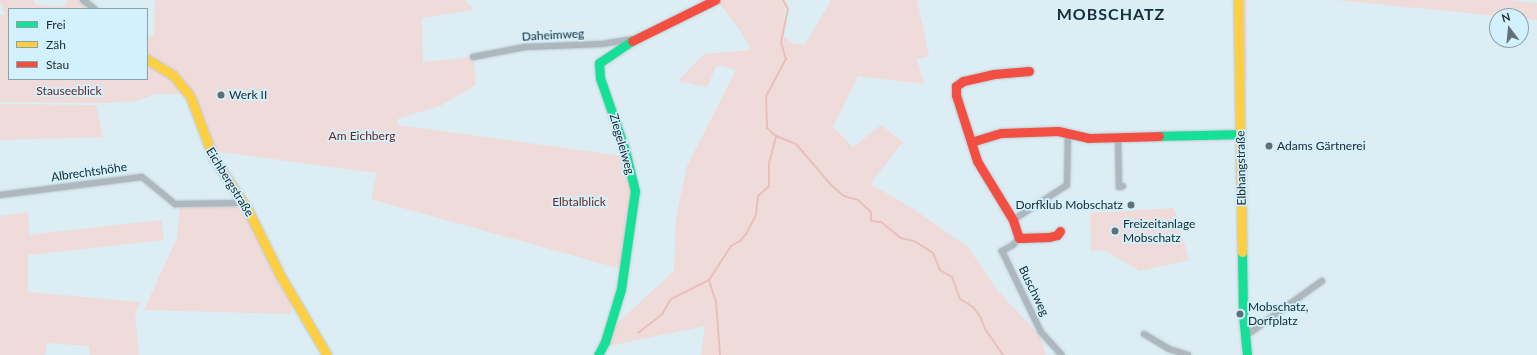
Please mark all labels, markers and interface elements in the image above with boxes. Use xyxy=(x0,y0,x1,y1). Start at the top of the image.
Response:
district label: MOBSCHATZ xyxy=(1057,4,1165,24)
legend xyxy=(8,8,148,80)
north arrow xyxy=(1489,8,1529,48)
text: N xyxy=(1500,10,1512,24)
text: Frei xyxy=(46,17,66,32)
street label: Daheimweg xyxy=(521,26,585,44)
text: Zäh xyxy=(46,37,66,52)
text: Stau xyxy=(46,57,69,72)
park label: Stauseeblick xyxy=(36,84,102,98)
place label: Werk II xyxy=(229,88,267,102)
marker: Werk II xyxy=(216,90,226,100)
street label: Ziegeleiweg xyxy=(606,112,638,176)
park label: Am Eichberg xyxy=(329,129,395,143)
street label: Elbhangstraße xyxy=(1233,130,1249,206)
place label: Adams Gärtnerei xyxy=(1277,139,1366,153)
marker: Adams Gärtnerei xyxy=(1264,141,1274,151)
street label: Eichbergstraße xyxy=(203,145,257,219)
street label: Albrechtshöhe xyxy=(50,160,128,184)
park label: Elbtalblick xyxy=(552,195,606,209)
place label: Dorfklub Mobschatz xyxy=(1015,198,1123,212)
marker: Dorfklub Mobschatz xyxy=(1126,200,1136,210)
place label: Freizeitanlage Mobschatz xyxy=(1123,217,1195,245)
marker: Freizeitanlage Mobschatz xyxy=(1110,226,1120,236)
street label: Buschweg xyxy=(1016,264,1052,318)
place label: Mobschatz, Dorfplatz xyxy=(1248,300,1308,328)
marker: Mobschatz, Dorfplatz xyxy=(1235,309,1245,319)

